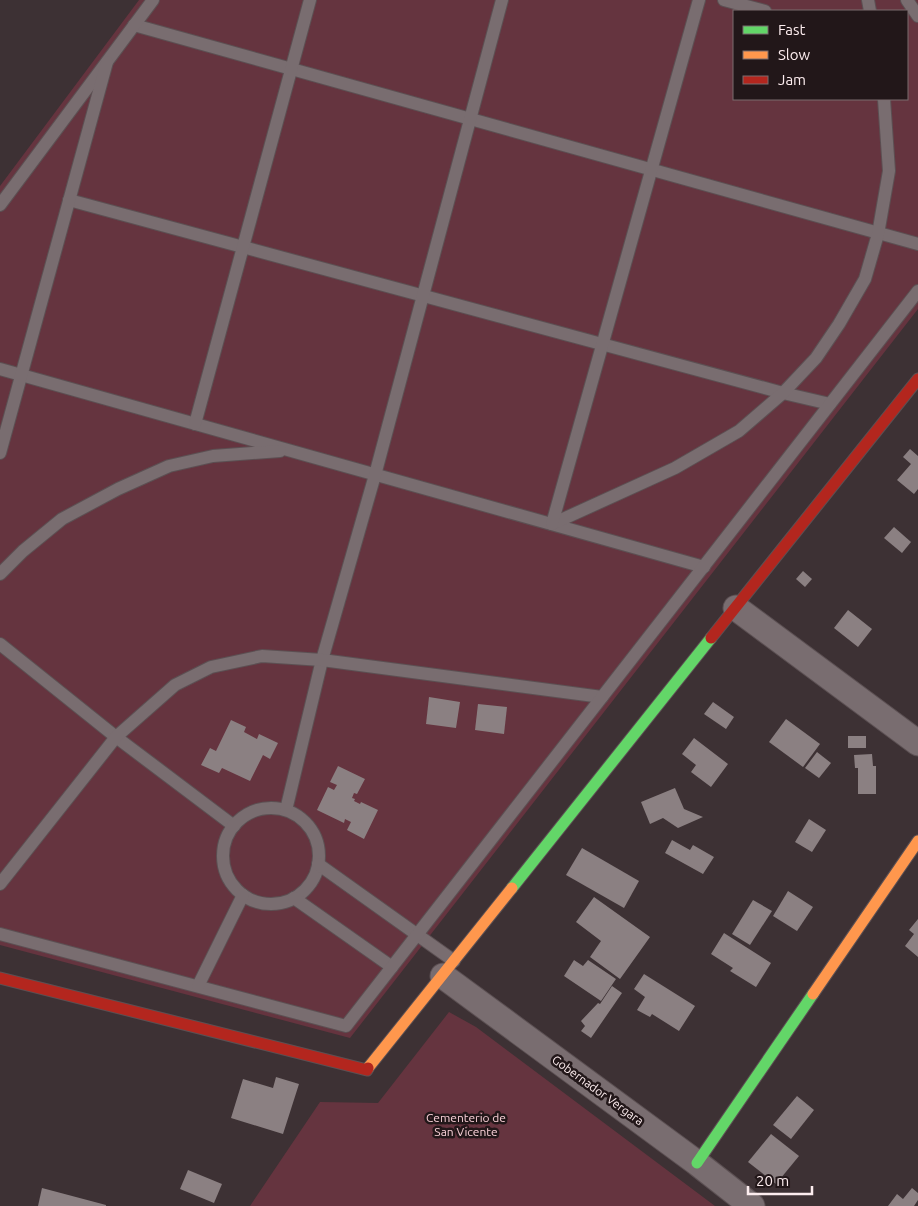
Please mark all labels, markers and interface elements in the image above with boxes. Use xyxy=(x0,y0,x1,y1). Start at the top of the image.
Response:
legend xyxy=(733,10,908,100)
text: Fast xyxy=(778,21,806,38)
text: Slow xyxy=(778,46,811,63)
text: Jam xyxy=(778,71,806,88)
street label: Gobernador Vergara xyxy=(550,1053,646,1127)
park label: Cementerio de San Vicente xyxy=(426,1111,506,1138)
scale bar xyxy=(748,1164,812,1196)
text: 20 m xyxy=(756,1172,789,1189)

